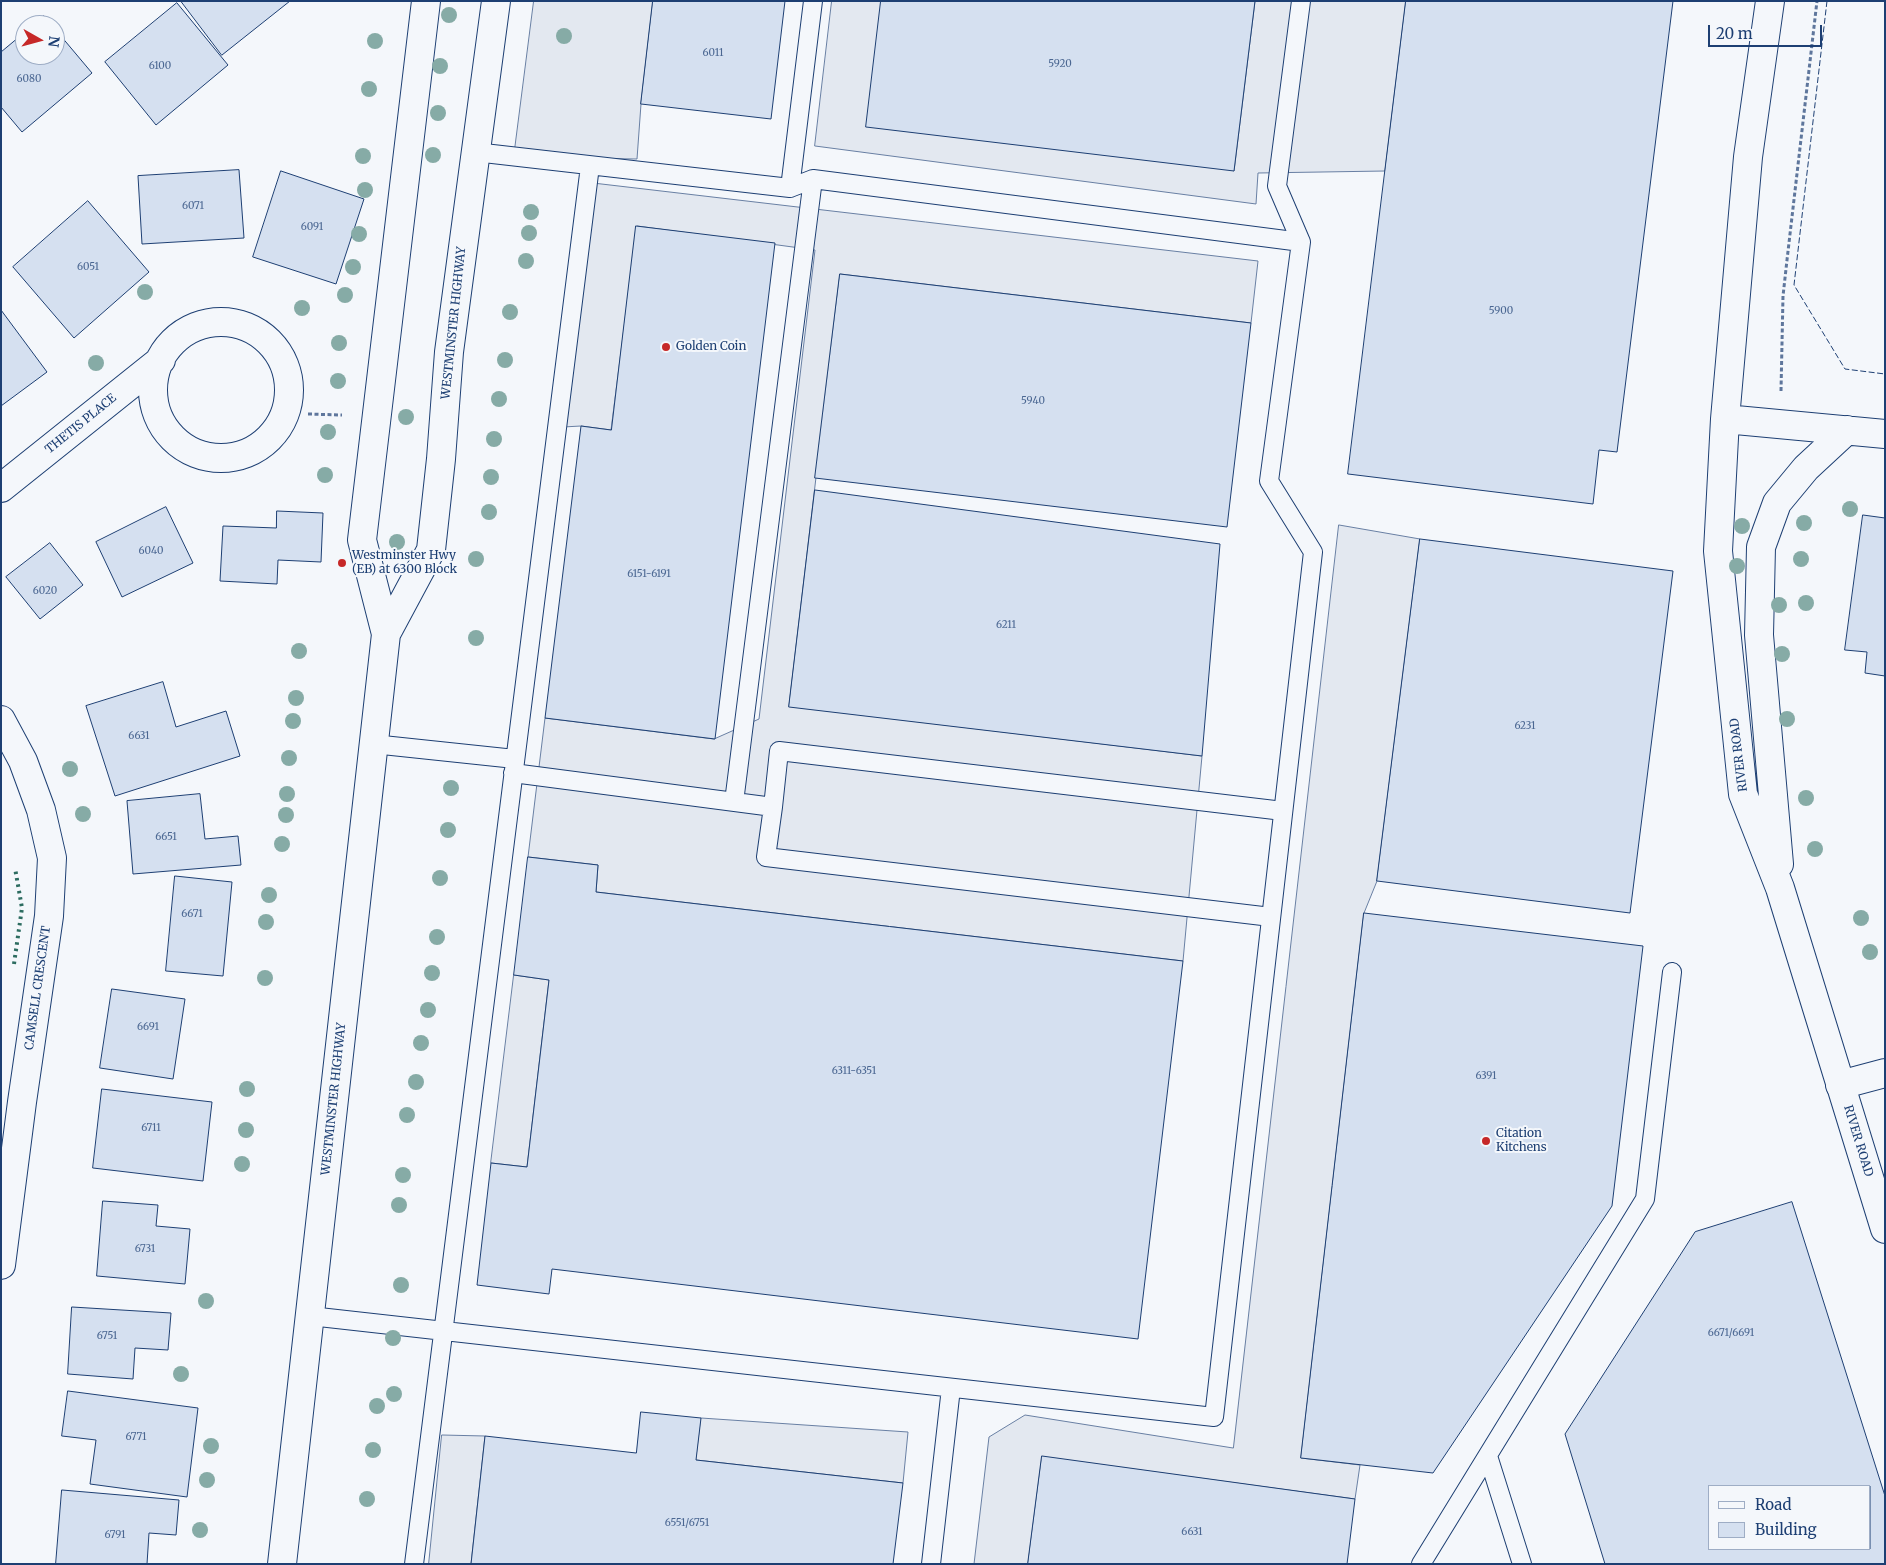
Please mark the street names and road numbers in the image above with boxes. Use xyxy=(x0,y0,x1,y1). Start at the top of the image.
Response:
street label: WESTMINSTER HIGHWAY xyxy=(439,246,469,400)
street label: THETIS PLACE xyxy=(43,391,119,457)
street label: RIVER ROAD xyxy=(1727,717,1751,793)
street label: CAMSELL CRESCENT xyxy=(22,925,54,1051)
street label: WESTMINSTER HIGHWAY xyxy=(319,1022,349,1176)
street label: RIVER ROAD xyxy=(1840,1104,1876,1178)

